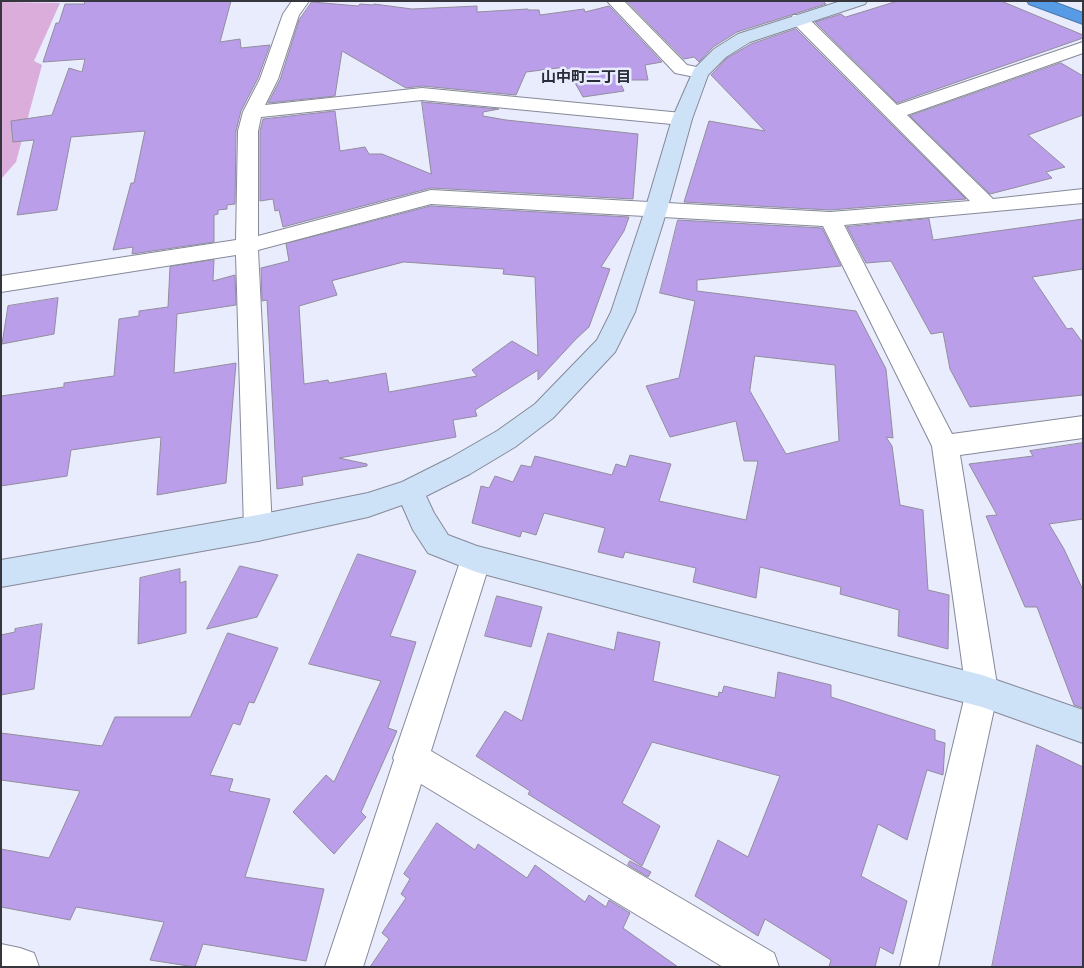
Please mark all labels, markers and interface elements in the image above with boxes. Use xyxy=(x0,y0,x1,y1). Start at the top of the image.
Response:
district label: 山中町二丁目 xyxy=(541,69,631,87)

